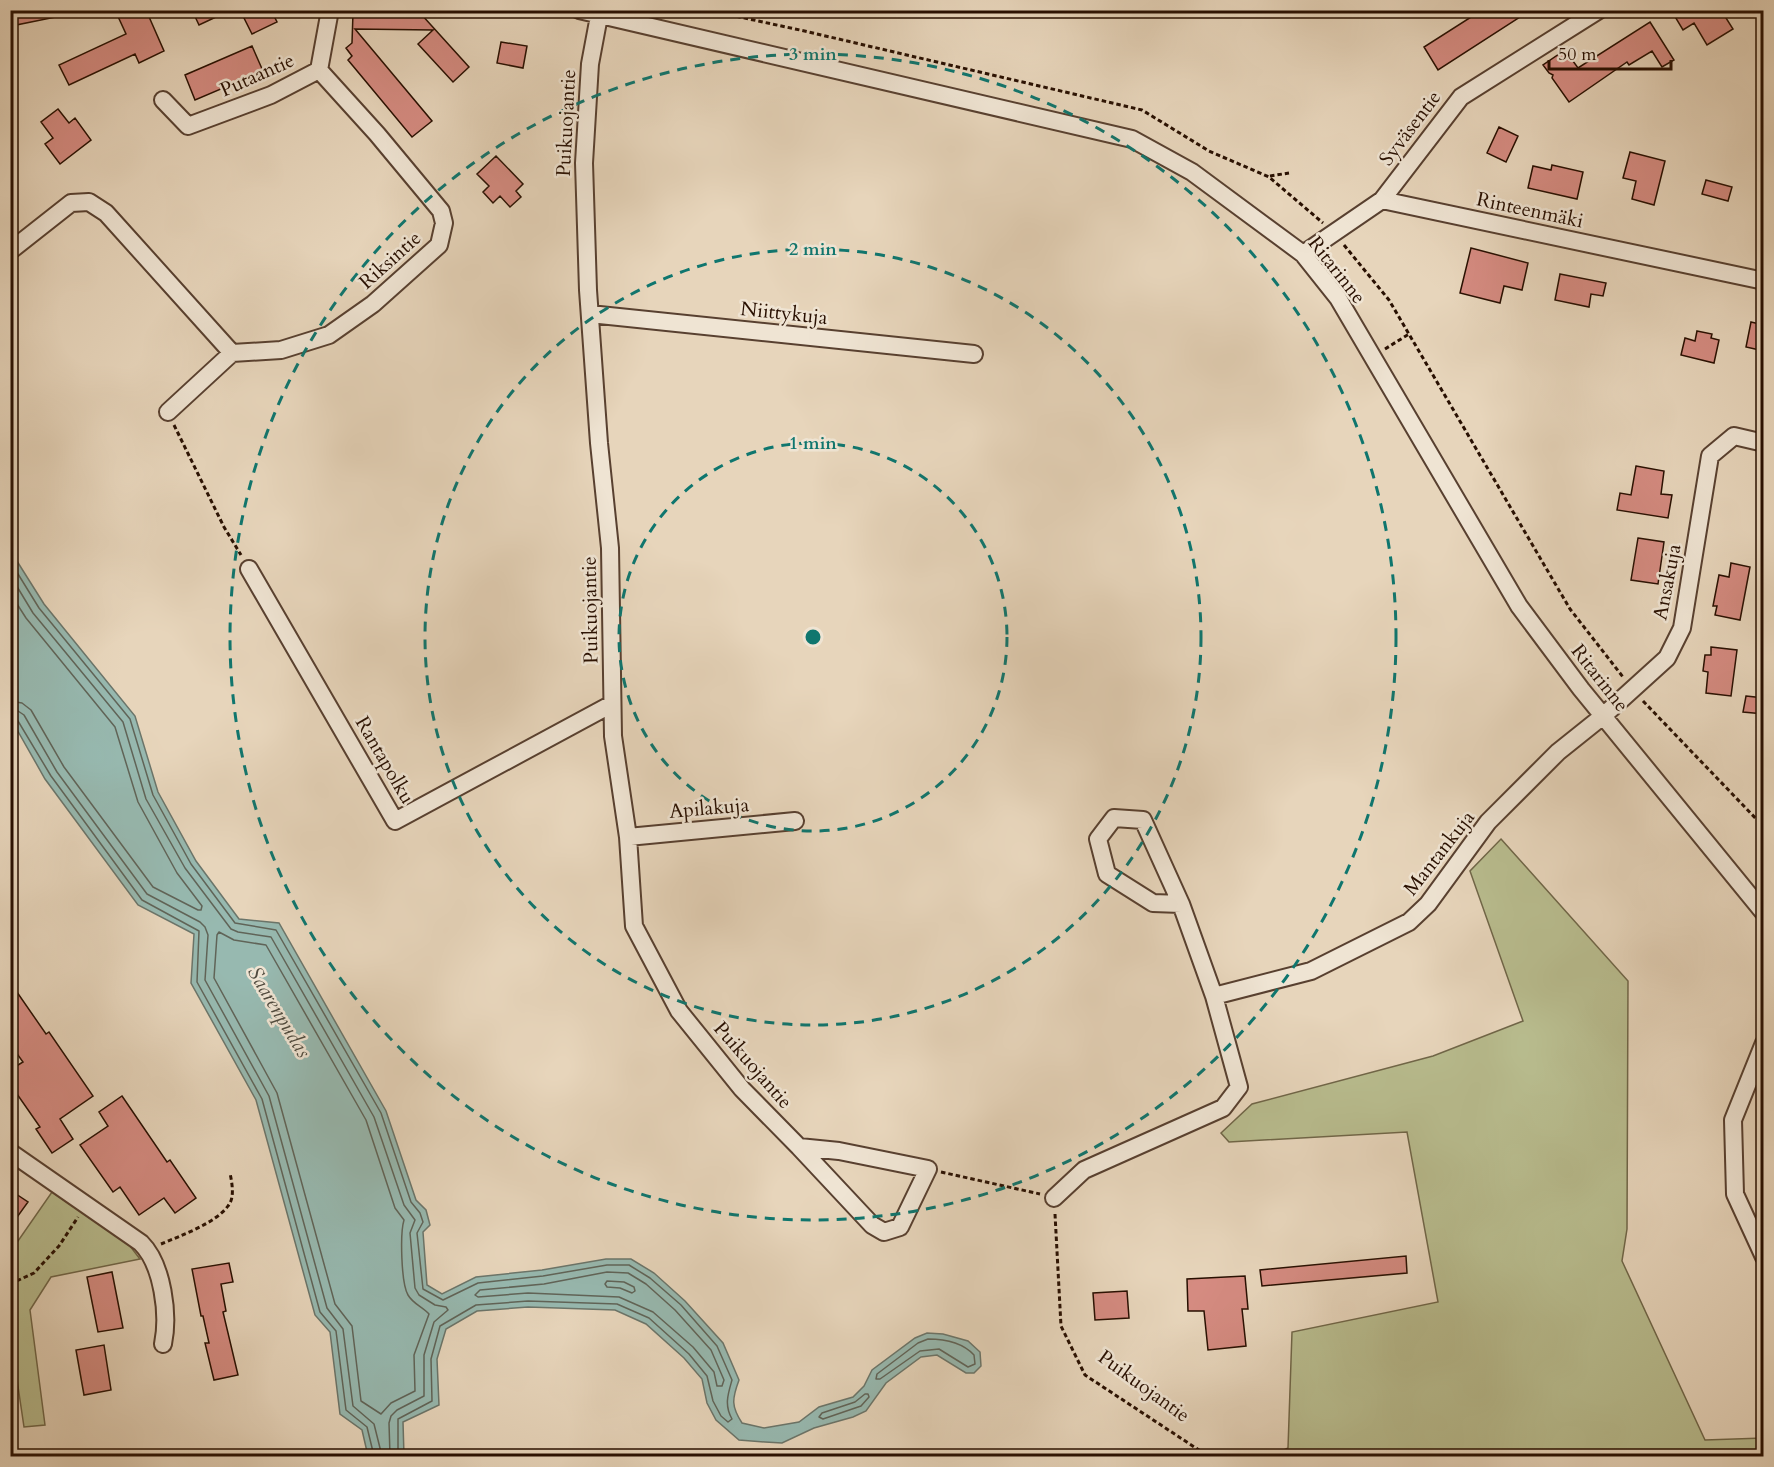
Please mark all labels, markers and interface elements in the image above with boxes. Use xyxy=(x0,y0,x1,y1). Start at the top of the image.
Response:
scale bar xyxy=(1549,33,1670,71)
text: 3 min xyxy=(789,42,837,67)
text: 50 m xyxy=(1558,42,1597,67)
street label: Putaantie xyxy=(216,47,298,103)
street label: Puikuojantie xyxy=(550,69,582,177)
street label: Syväsentie xyxy=(1373,85,1447,171)
street label: Rinteenmäki xyxy=(1474,185,1586,235)
street label: Riksintie xyxy=(353,225,427,295)
street label: Ritarinne xyxy=(1302,230,1372,310)
text: 2 min xyxy=(789,237,837,262)
street label: Niittykuja xyxy=(739,295,829,331)
text: 1 min xyxy=(789,431,837,456)
street label: Ansakuja xyxy=(1646,541,1688,622)
street label: Puikuojantie xyxy=(576,556,604,664)
centre of rings xyxy=(803,627,823,647)
street label: Ritarinne xyxy=(1565,638,1635,718)
street label: Rantapolku xyxy=(349,711,421,809)
street label: Apilakuja xyxy=(668,791,750,825)
street label: Mantankuja xyxy=(1397,805,1481,901)
water label: Saarenpudas xyxy=(240,961,318,1063)
street label: Puikuojantie xyxy=(708,1016,798,1114)
street label: Puikuojantie xyxy=(1093,1343,1195,1429)

